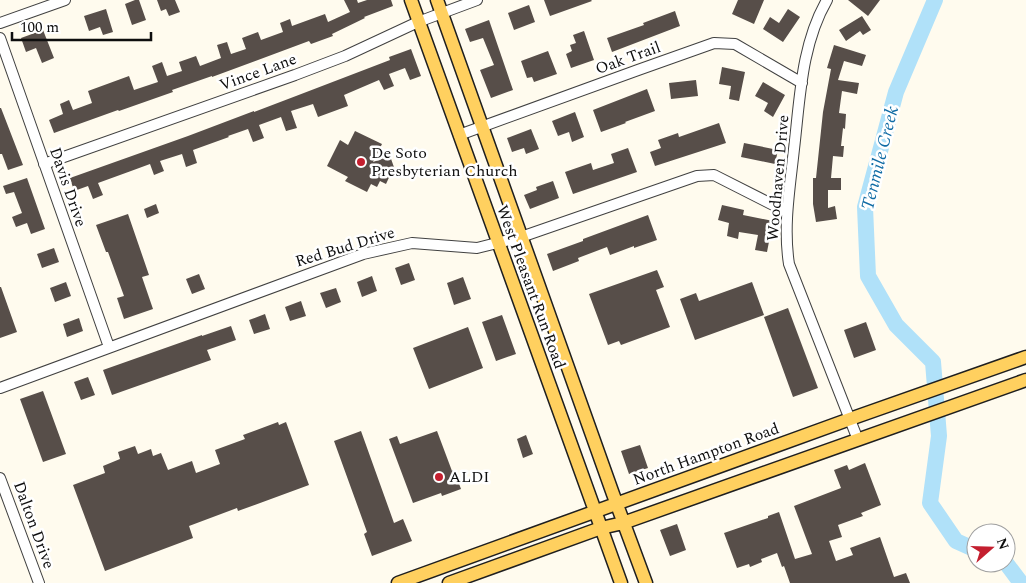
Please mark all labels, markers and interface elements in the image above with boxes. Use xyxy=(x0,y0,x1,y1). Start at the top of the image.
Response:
scale bar xyxy=(12,10,151,42)
text: 100 m xyxy=(20,16,59,39)
street label: Oak Trail xyxy=(592,35,664,81)
street label: Vince Lane xyxy=(216,47,300,97)
water label: Tenmile Creek xyxy=(854,103,906,213)
street label: Woodhaven Drive xyxy=(761,114,795,242)
place label: De Soto Presbyterian Church xyxy=(371,141,518,183)
street label: Davis Drive xyxy=(43,144,93,230)
marker: De Soto Presbyterian Church xyxy=(355,156,367,168)
street label: West Pleasant Run Road xyxy=(490,202,572,372)
street label: Red Bud Drive xyxy=(292,220,398,274)
street label: North Hampton Road xyxy=(630,416,783,492)
place label: ALDI xyxy=(449,465,490,489)
marker: ALDI xyxy=(433,471,445,483)
street label: Dalton Drive xyxy=(7,478,61,572)
north arrow xyxy=(966,523,1016,573)
text: N xyxy=(991,535,1015,553)

